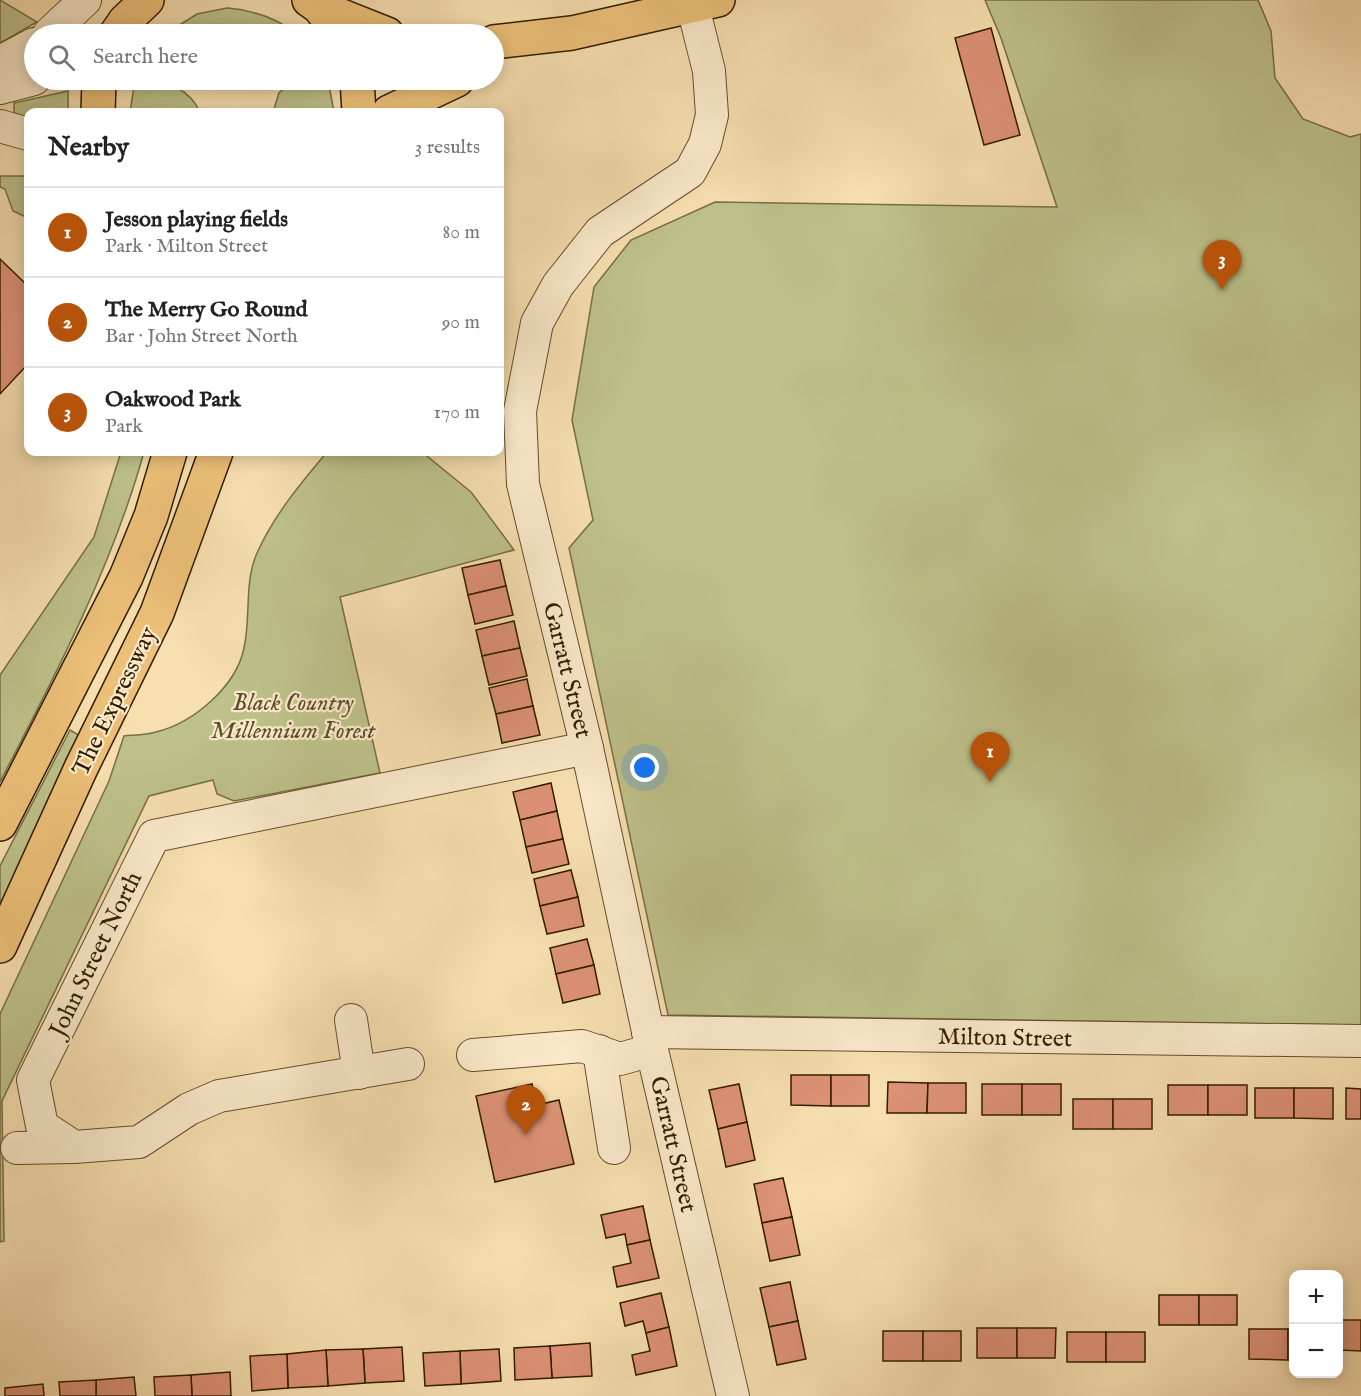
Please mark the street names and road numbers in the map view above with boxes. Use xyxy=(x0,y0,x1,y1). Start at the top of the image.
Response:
street label: Garratt Street xyxy=(535,599,598,741)
street label: The Expressway xyxy=(66,622,165,781)
street label: John Street North xyxy=(42,867,150,1045)
street label: Milton Street xyxy=(938,1022,1072,1055)
street label: Garratt Street xyxy=(642,1073,703,1215)

